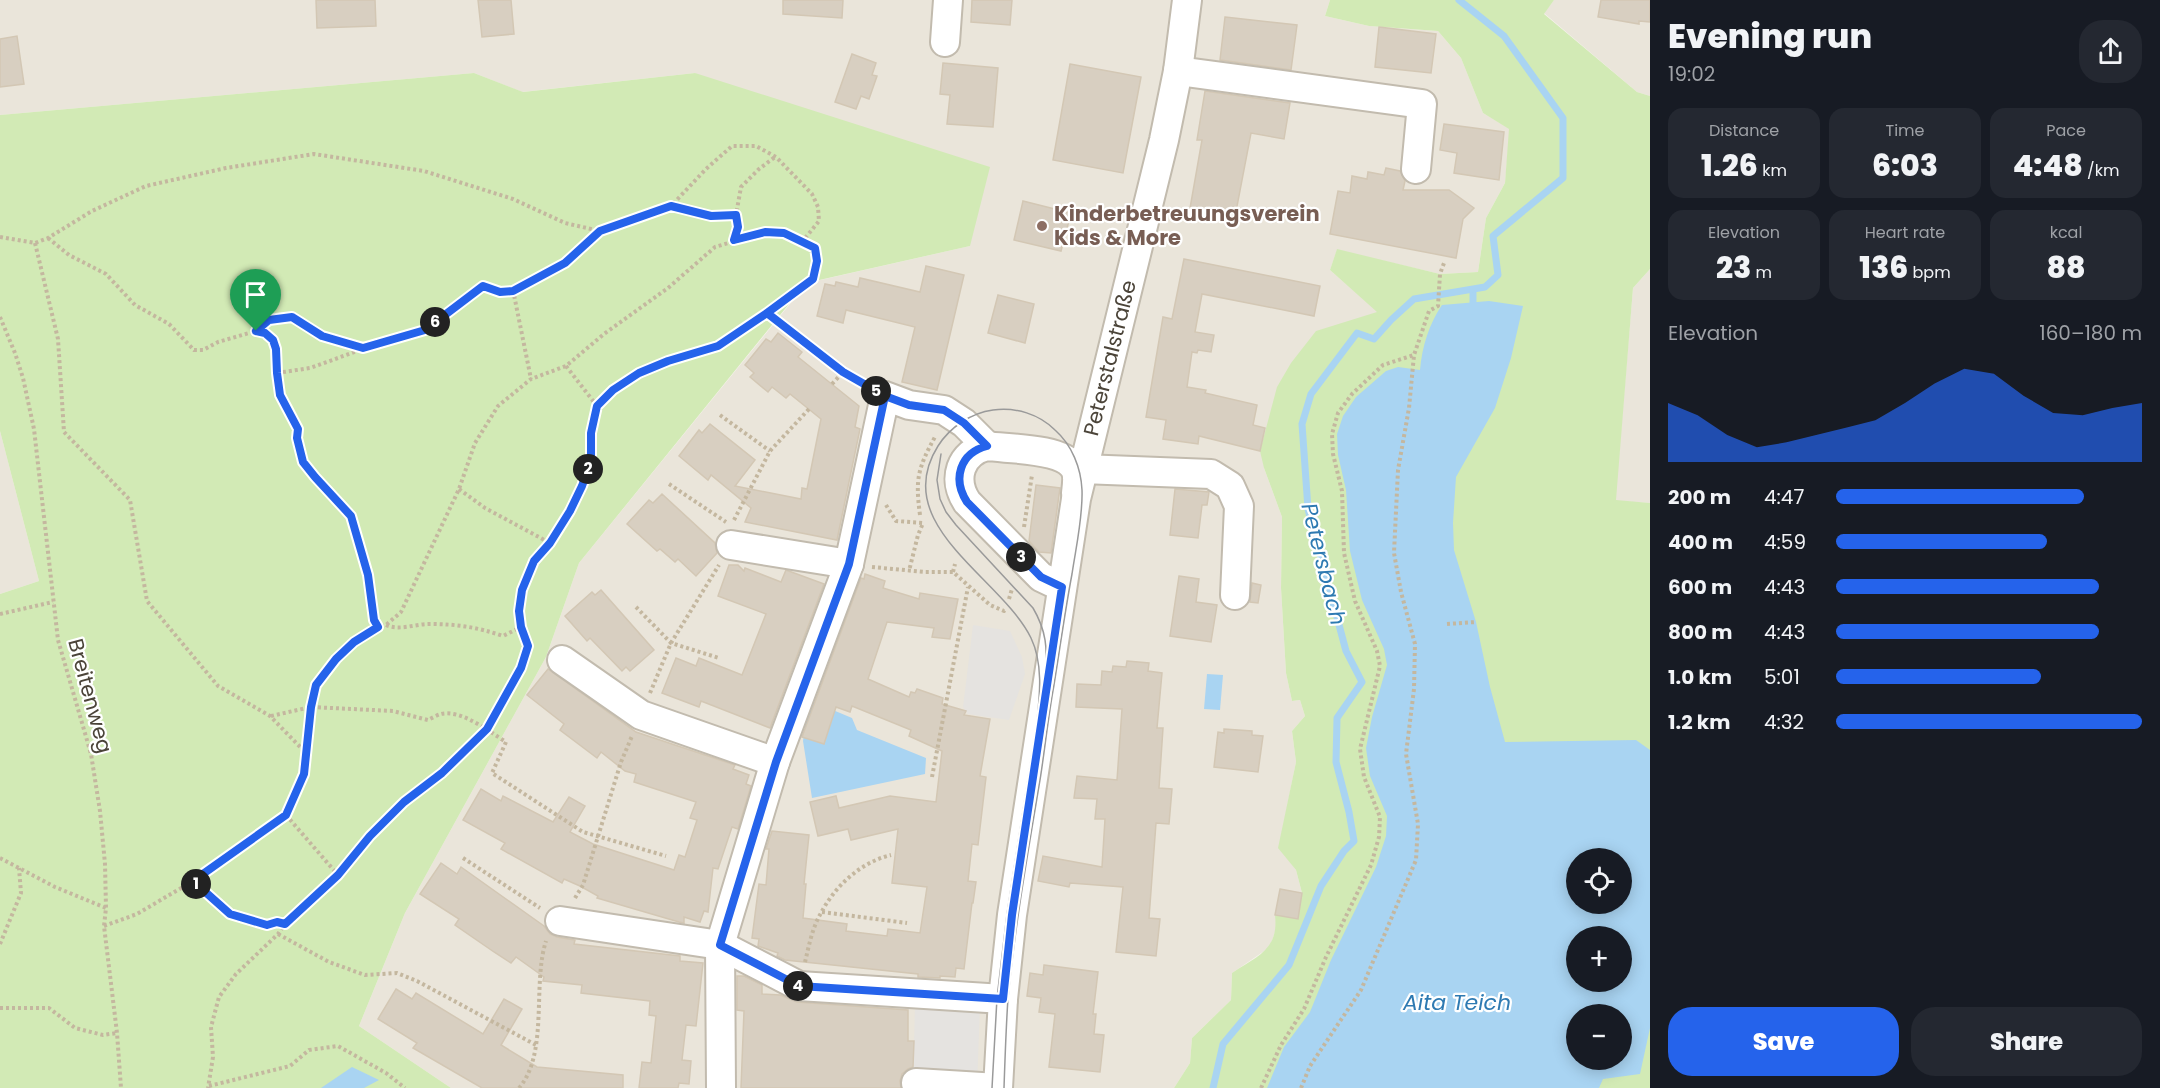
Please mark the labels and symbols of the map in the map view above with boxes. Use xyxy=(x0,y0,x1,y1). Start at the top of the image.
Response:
place label: Kinderbetreuungsverein Kids & More xyxy=(1054,199,1320,252)
marker: Kinderbetreuungsverein Kids & More xyxy=(1035,219,1049,233)
pin xyxy=(230,269,281,331)
street label: Peterstalstraße xyxy=(1076,277,1143,439)
pin: 6 xyxy=(420,307,450,337)
pin: 5 xyxy=(861,376,891,406)
pin: 2 xyxy=(573,454,603,484)
water label: Petersbach xyxy=(1293,500,1354,628)
pin: 3 xyxy=(1006,542,1036,572)
street label: Breitenweg xyxy=(61,635,120,756)
pin: 1 xyxy=(181,869,211,899)
pin: 4 xyxy=(783,971,813,1001)
water label: Aita Teich xyxy=(1402,987,1511,1018)

